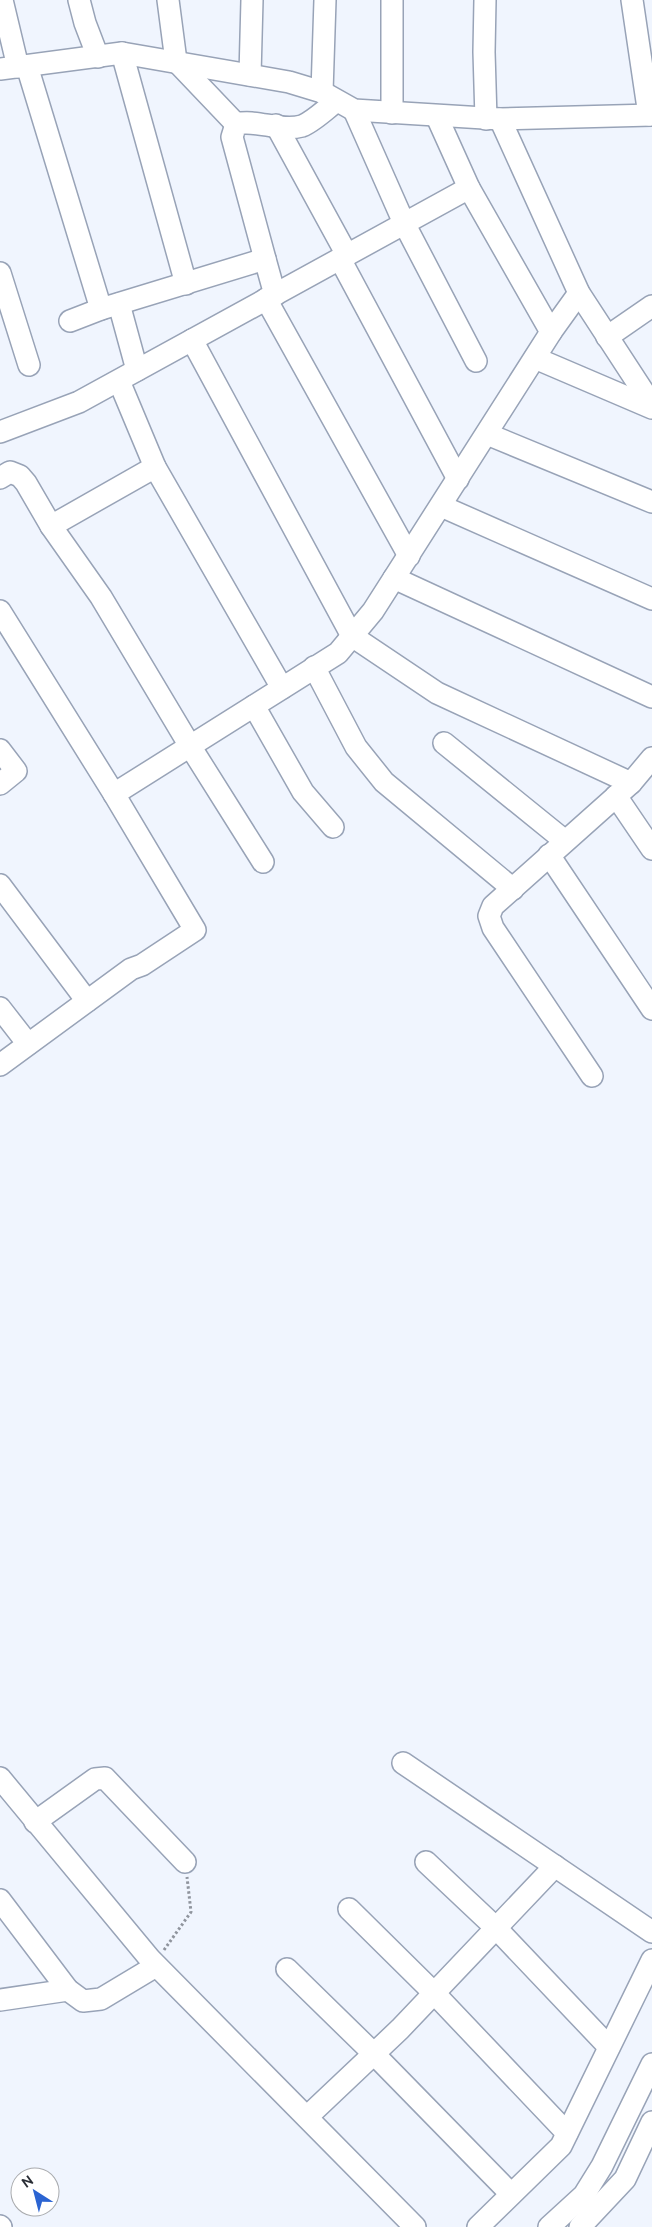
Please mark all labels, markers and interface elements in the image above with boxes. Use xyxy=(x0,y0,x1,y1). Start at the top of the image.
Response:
north arrow xyxy=(10,2167,60,2217)
text: N xyxy=(18,2172,36,2191)

